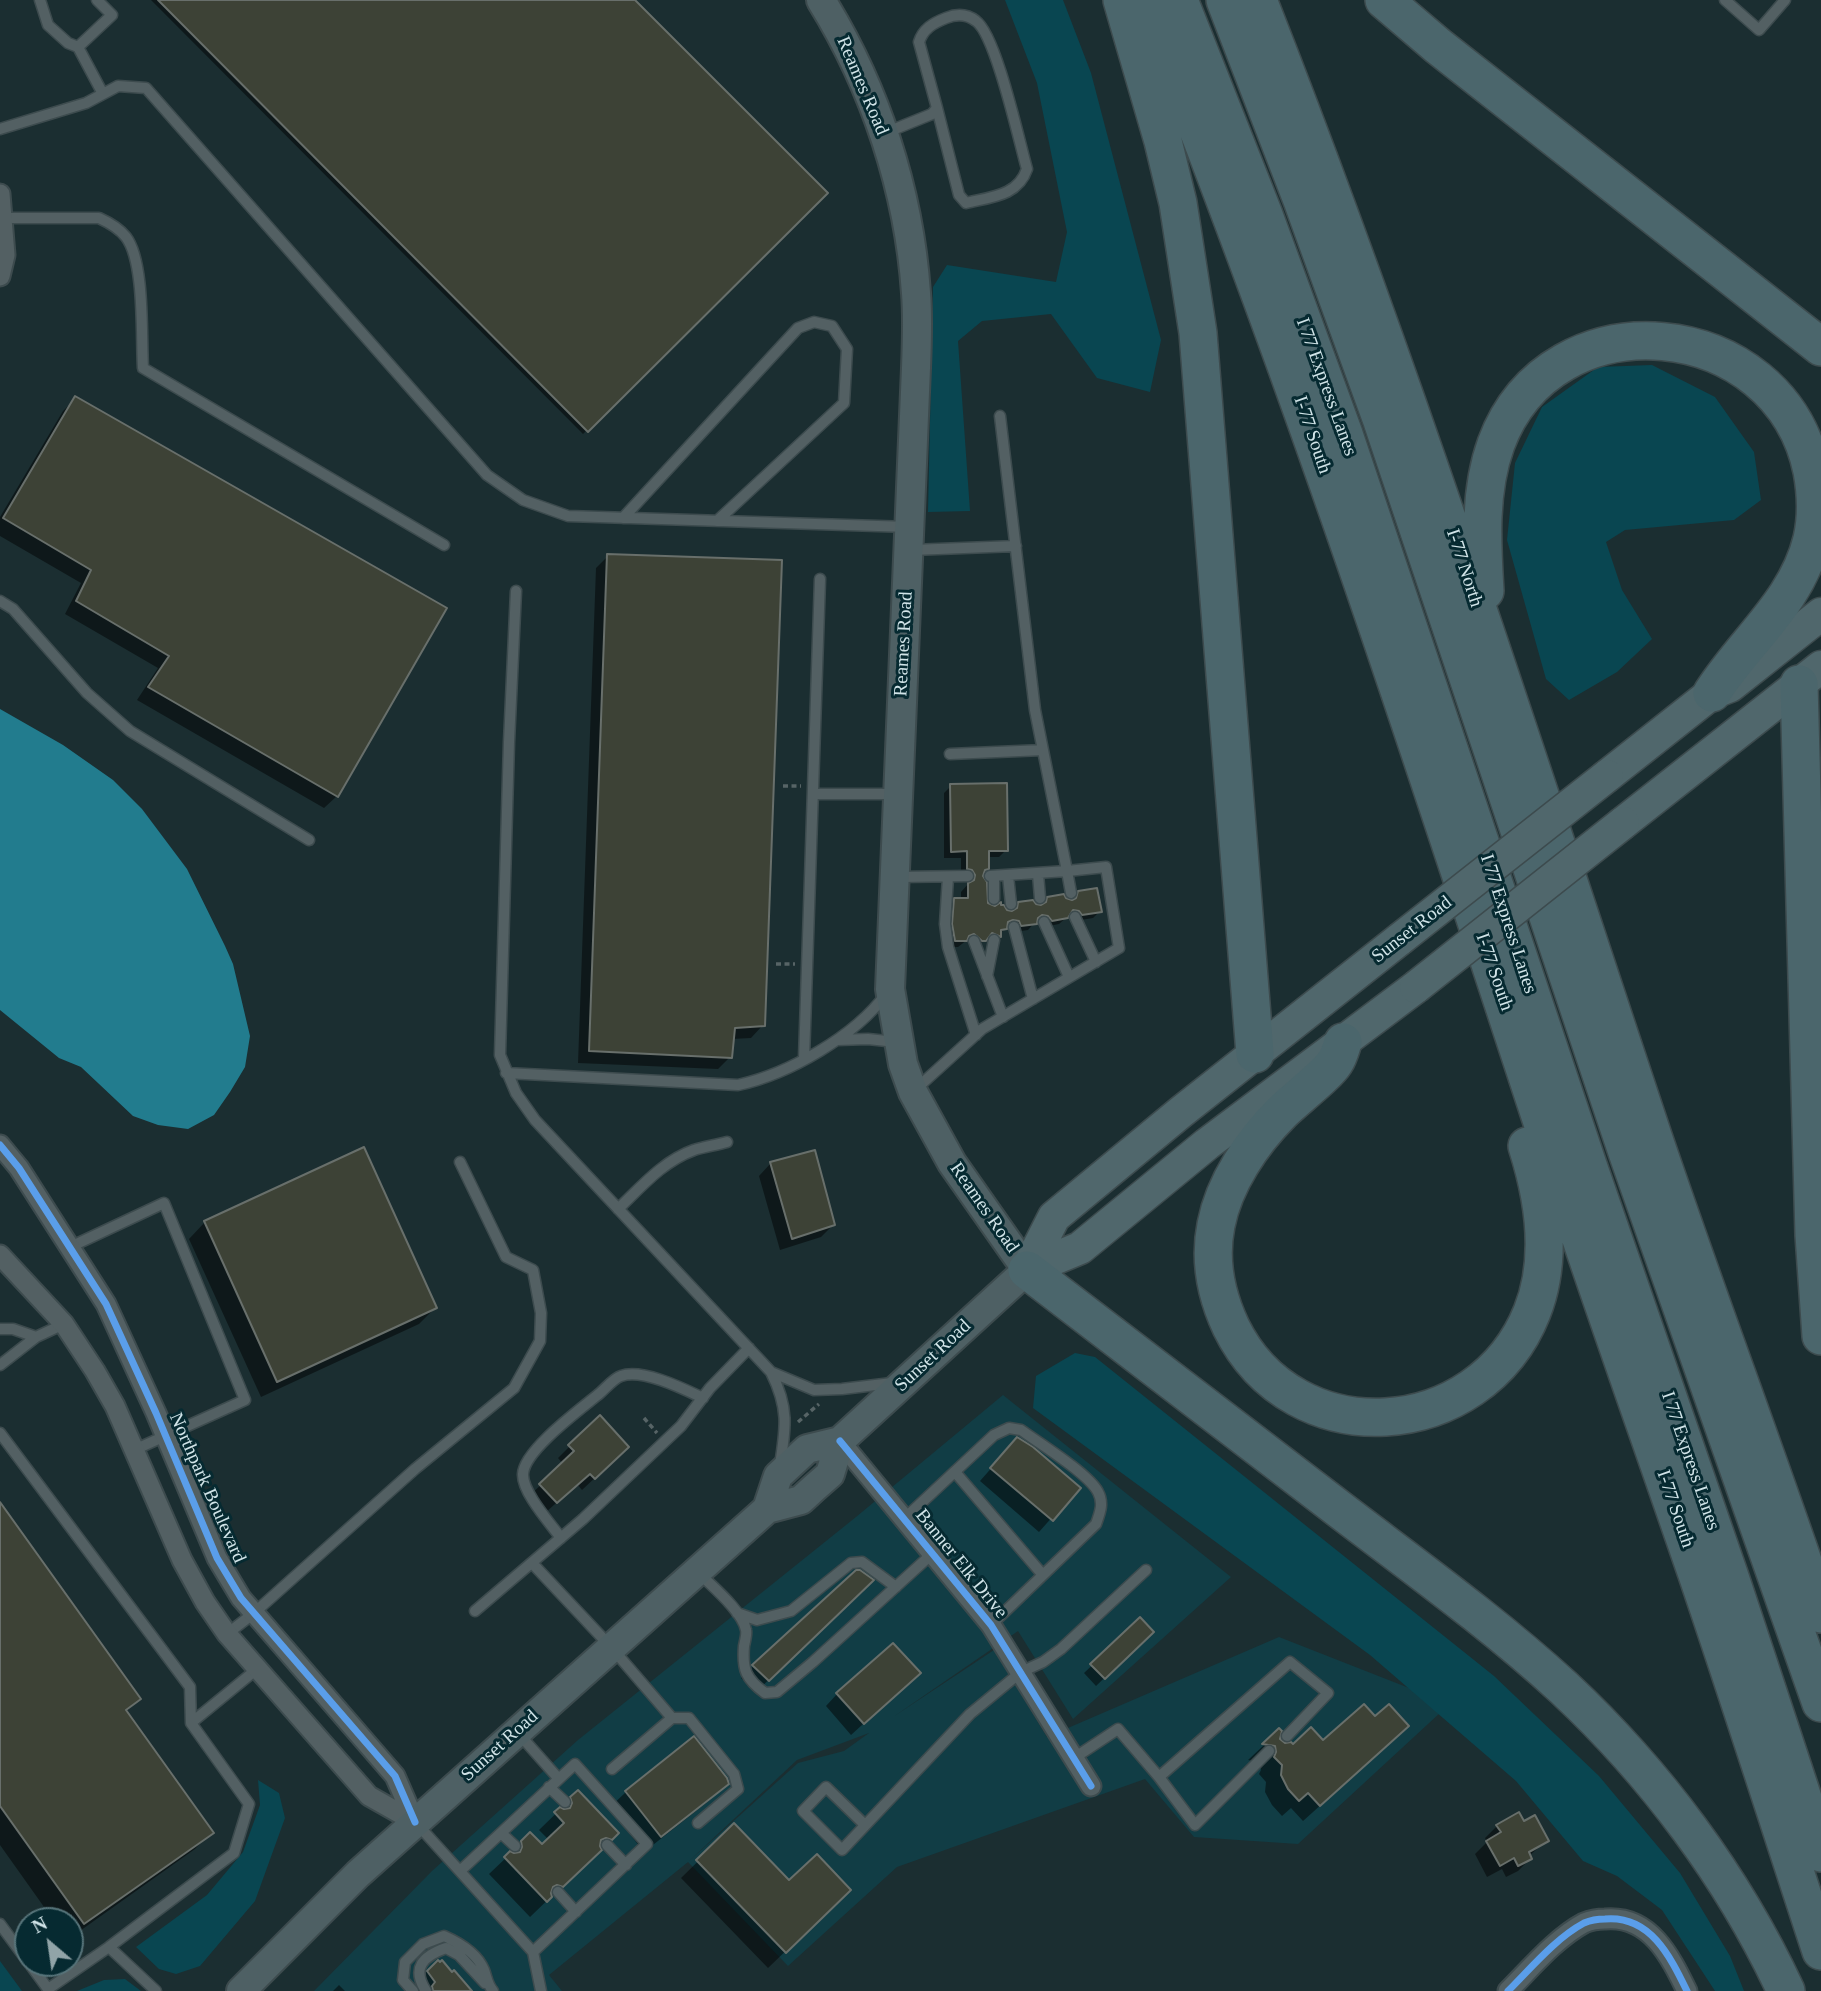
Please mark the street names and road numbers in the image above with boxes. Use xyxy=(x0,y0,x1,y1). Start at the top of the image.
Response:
street label: Reames Road xyxy=(831,33,893,139)
street label: I 77 Express Lanes xyxy=(1290,315,1362,459)
street label: I-77 South xyxy=(1288,393,1336,477)
street label: I-77 North xyxy=(1441,526,1487,610)
street label: Reames Road xyxy=(890,591,918,697)
street label: I 77 Express Lanes xyxy=(1475,851,1541,997)
street label: Sunset Road xyxy=(1367,892,1457,968)
street label: I-77 South xyxy=(1470,930,1518,1014)
street label: Reames Road xyxy=(945,1158,1023,1258)
street label: Sunset Road xyxy=(890,1315,976,1397)
street label: I 77 Express Lanes xyxy=(1656,1389,1724,1533)
street label: Northpark Boulevard xyxy=(164,1409,250,1567)
street label: I-77 South xyxy=(1651,1467,1699,1551)
street label: Banner Elk Drive xyxy=(910,1505,1012,1623)
street label: Sunset Road xyxy=(457,1706,543,1786)

